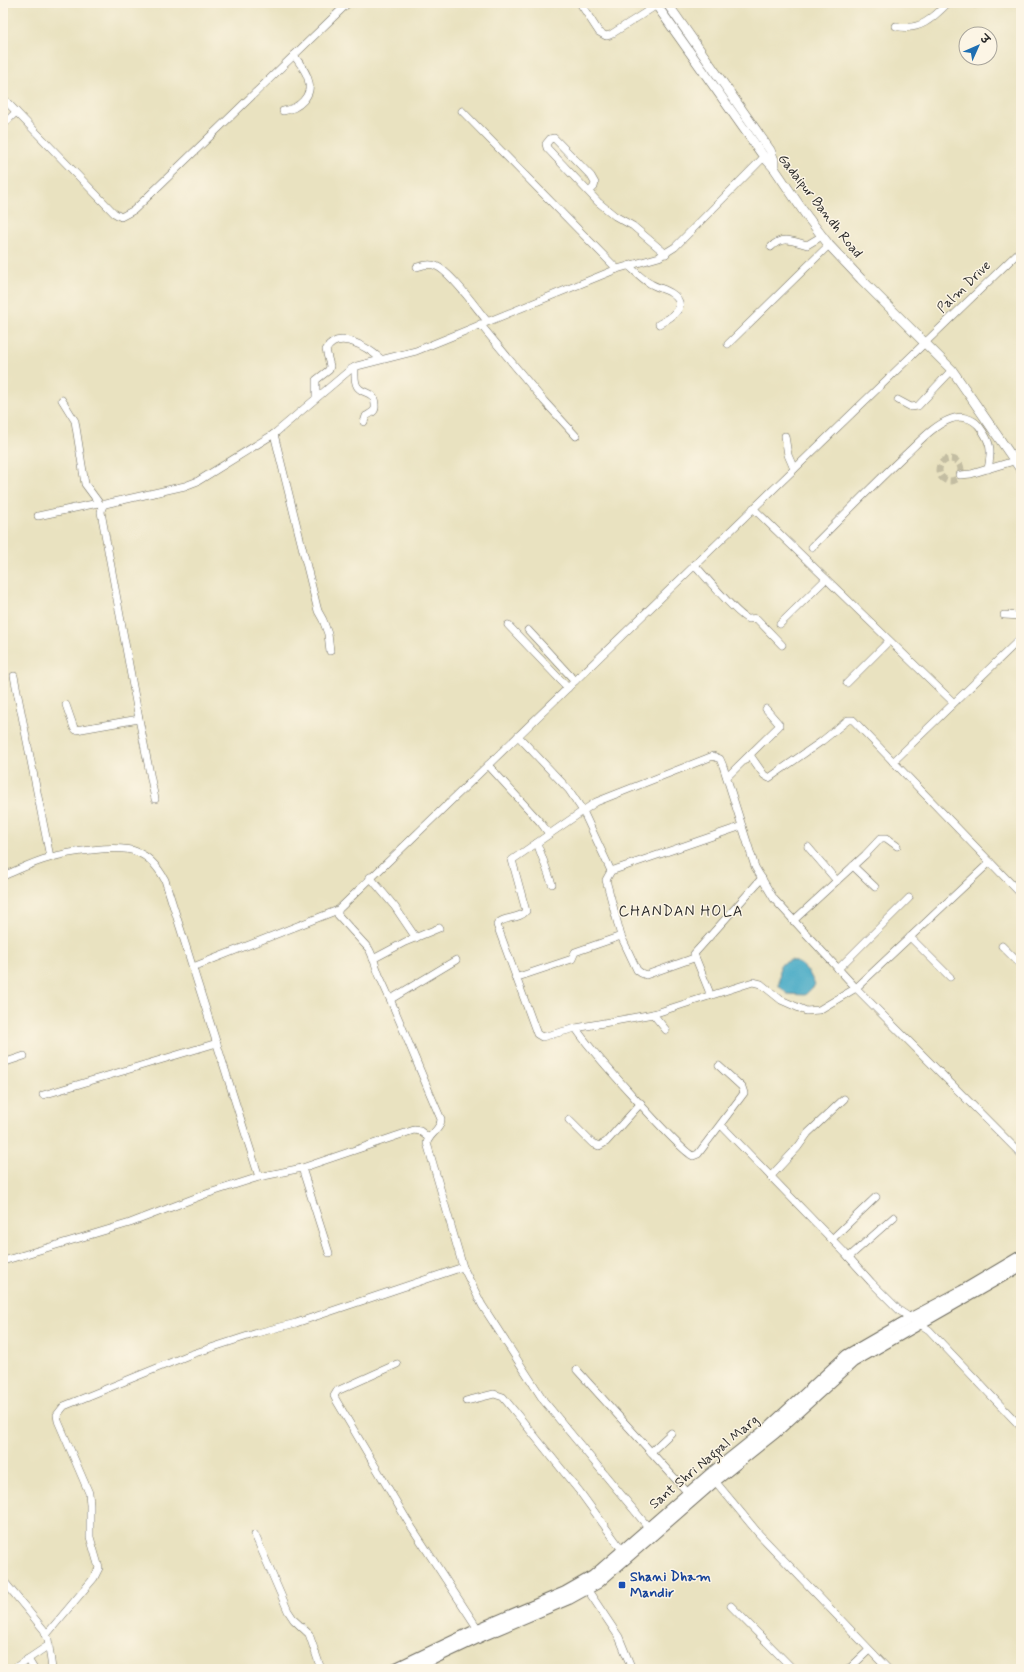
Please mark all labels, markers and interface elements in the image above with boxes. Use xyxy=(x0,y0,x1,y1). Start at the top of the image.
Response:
north arrow xyxy=(958,26,998,66)
text: उ xyxy=(976,31,993,48)
street label: Gadaipur Bandh Road xyxy=(774,150,866,262)
street label: Palm Drive xyxy=(933,257,995,317)
district label: CHANDAN HOLA xyxy=(619,902,743,922)
street label: Sant Shri Nagpal Marg xyxy=(646,1411,764,1515)
place label: Shani Dham Mandir xyxy=(630,1568,711,1602)
marker: Shani Dham Mandir xyxy=(617,1580,627,1590)

